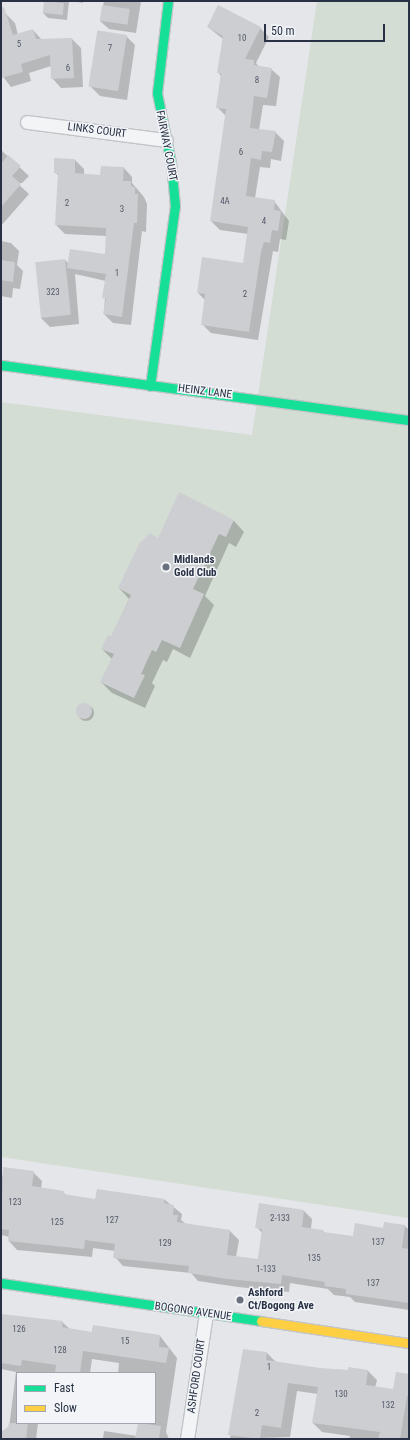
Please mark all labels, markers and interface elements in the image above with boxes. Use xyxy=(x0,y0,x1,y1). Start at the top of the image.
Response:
scale bar xyxy=(266,16,387,42)
text: 50 m xyxy=(271,24,295,38)
house number: 10 xyxy=(238,33,246,43)
house number: 5 xyxy=(17,39,21,49)
house number: 7 xyxy=(108,43,112,53)
house number: 6 xyxy=(66,63,70,73)
house number: 8 xyxy=(255,75,259,85)
street label: FAIRWAY COURT xyxy=(153,110,179,182)
street label: LINKS COURT xyxy=(67,121,127,141)
house number: 6 xyxy=(239,147,243,157)
house number: 4A xyxy=(220,196,230,206)
house number: 2 xyxy=(65,198,69,208)
house number: 3 xyxy=(120,204,124,214)
house number: 4 xyxy=(262,216,266,226)
house number: 1 xyxy=(115,268,119,278)
house number: 323 xyxy=(46,287,60,297)
house number: 2 xyxy=(243,289,247,299)
street label: HEINZ LANE xyxy=(177,382,233,402)
place label: Midlands Gold Club xyxy=(174,554,217,580)
marker: Midlands Gold Club xyxy=(161,562,171,572)
house number: 123 xyxy=(8,1197,22,1207)
house number: 2-133 xyxy=(270,1213,290,1223)
house number: 127 xyxy=(105,1215,119,1225)
house number: 125 xyxy=(50,1217,64,1227)
house number: 137 xyxy=(371,1237,385,1247)
house number: 129 xyxy=(158,1238,172,1248)
house number: 135 xyxy=(307,1253,321,1263)
house number: 1-133 xyxy=(256,1264,276,1274)
house number: 137 xyxy=(366,1278,380,1288)
place label: Ashford Ct/Bogong Ave xyxy=(248,1287,314,1313)
marker: Ashford Ct/Bogong Ave xyxy=(235,1295,245,1305)
street label: BOGONG AVENUE xyxy=(154,1300,232,1324)
house number: 126 xyxy=(12,1324,26,1334)
house number: 15 xyxy=(121,1336,129,1346)
street label: ASHFORD COURT xyxy=(185,1338,209,1414)
house number: 128 xyxy=(53,1345,67,1355)
house number: 1 xyxy=(267,1362,271,1372)
legend xyxy=(16,1372,156,1424)
text: Fast xyxy=(54,1381,74,1395)
house number: 130 xyxy=(334,1389,348,1399)
house number: 132 xyxy=(381,1400,395,1410)
text: Slow xyxy=(54,1401,77,1415)
house number: 2 xyxy=(255,1408,259,1418)

